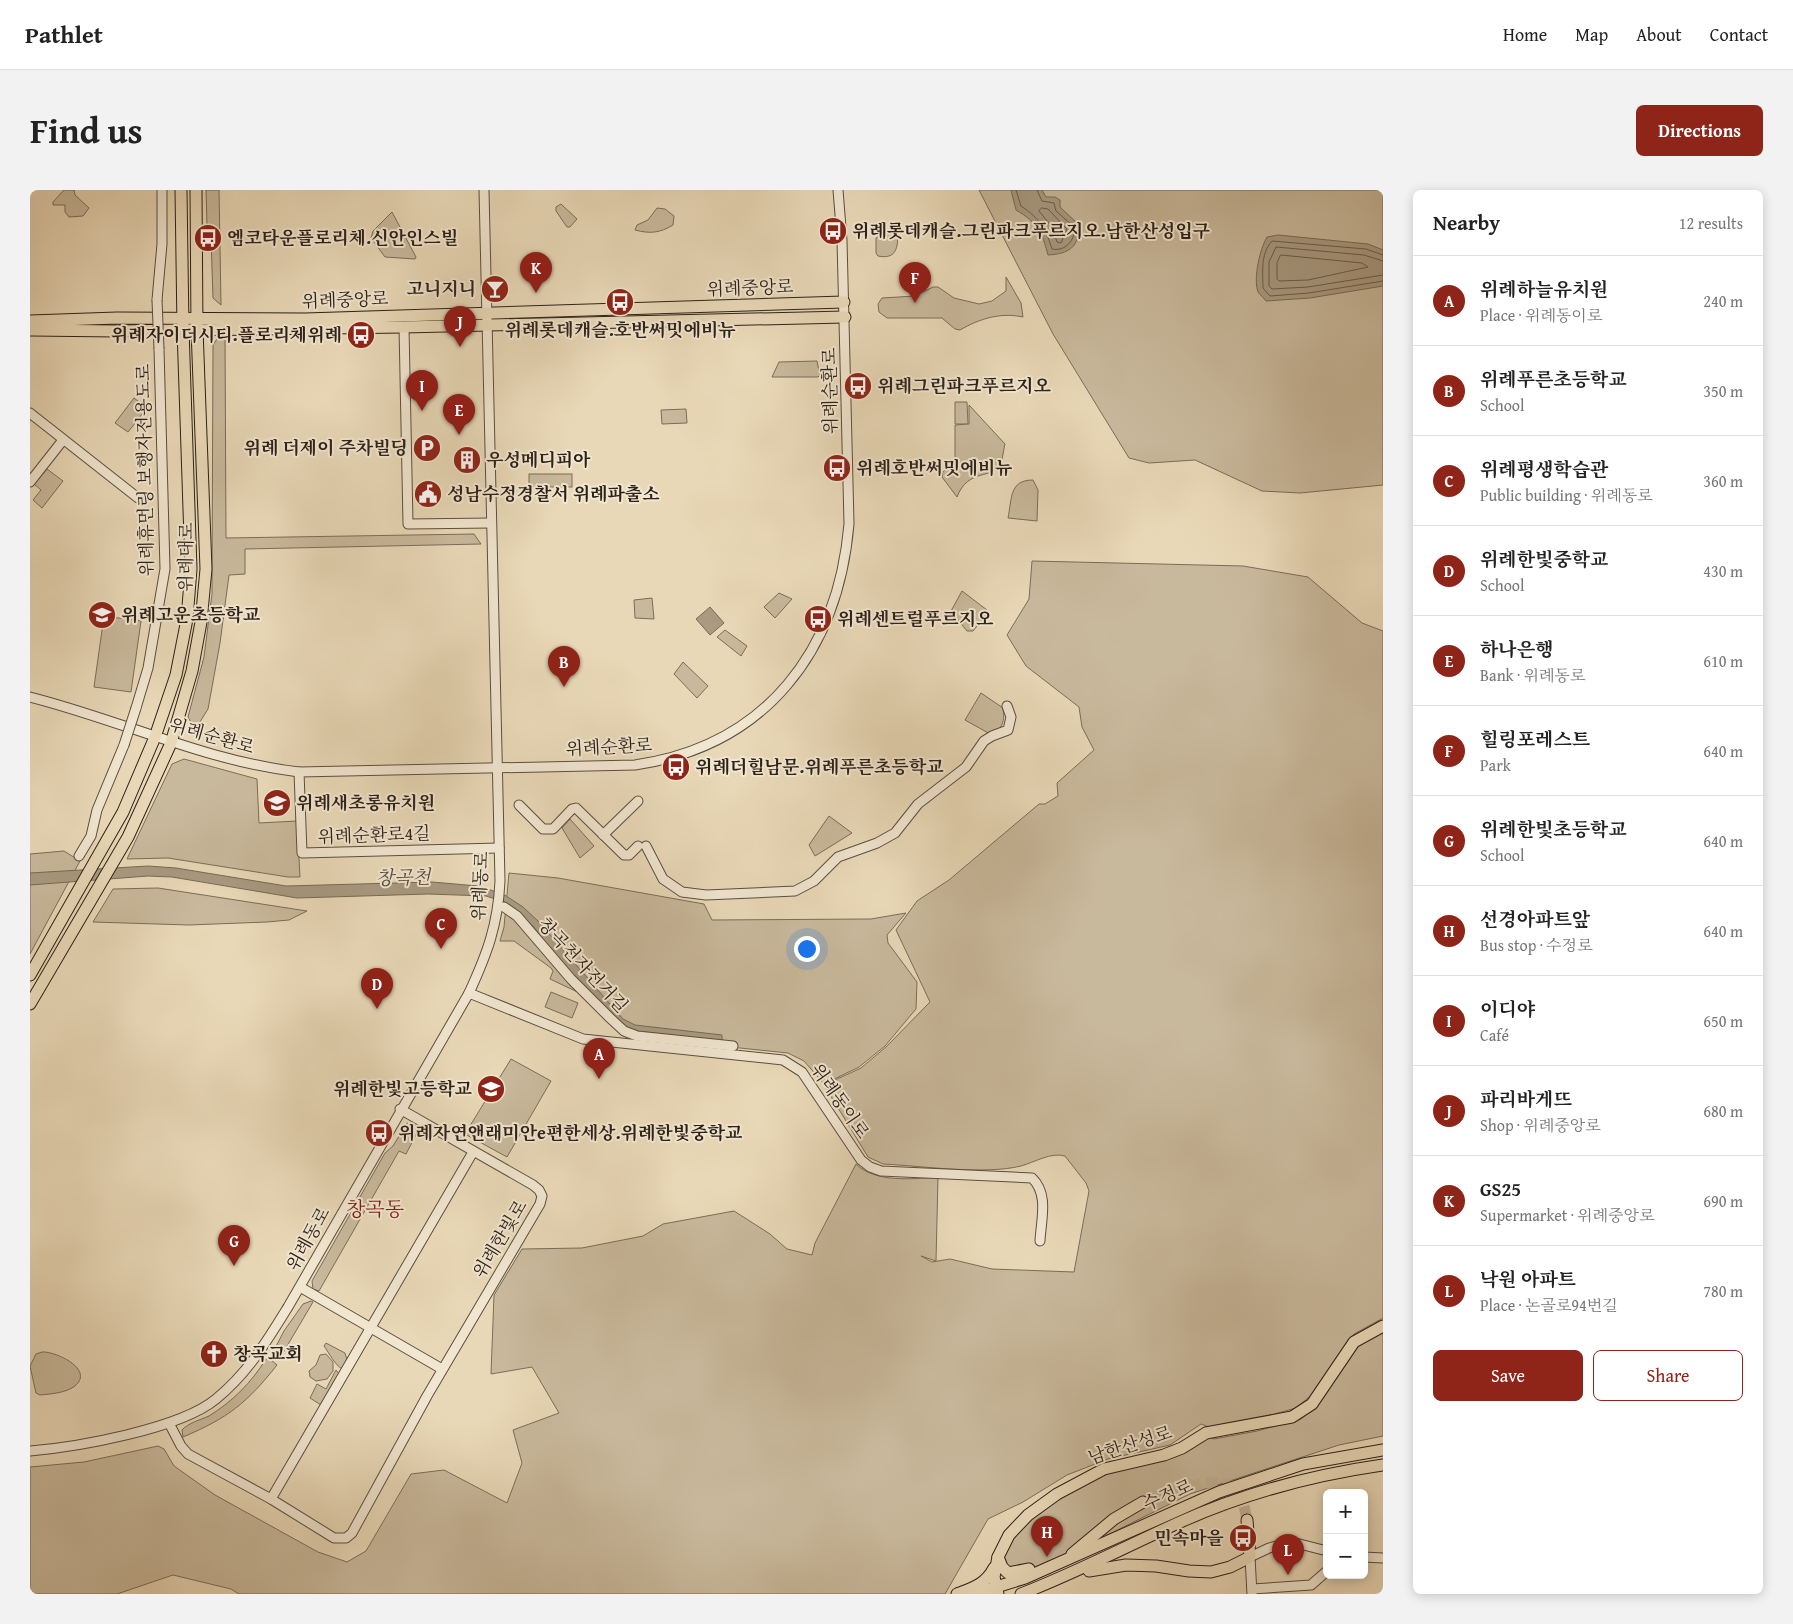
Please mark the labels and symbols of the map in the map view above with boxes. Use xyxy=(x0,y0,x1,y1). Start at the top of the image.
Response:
bus stop icon: 위례롯데캐슬.그린파크푸르지오.남한산성입구 xyxy=(818,216,848,246)
place label: 위례롯데캐슬.그린파크푸르지오.남한산성입구 xyxy=(852,217,1211,244)
bus stop icon: 엠코타운플로리체.신안인스빌 xyxy=(193,223,223,253)
place label: 엠코타운플로리체.신안인스빌 xyxy=(227,224,458,251)
pin: K xyxy=(520,252,552,293)
pin: F xyxy=(899,262,931,303)
street label: 위례중앙로 xyxy=(706,272,794,303)
bar icon: 고니지니 xyxy=(480,274,510,304)
place label: 고니지니 xyxy=(406,275,476,302)
street label: 위례중앙로 xyxy=(301,284,389,315)
bus stop icon: 위례롯데캐슬.호반써밋에비뉴 xyxy=(605,287,635,317)
pin: J xyxy=(444,306,476,347)
place label: 위례롯데캐슬.호반써밋에비뉴 xyxy=(504,316,736,343)
bus stop icon: 위례자이더시티.플로리체위례 xyxy=(346,320,376,350)
place label: 위례자이더시티.플로리체위례 xyxy=(111,321,342,348)
street label: 위례순환로 xyxy=(815,347,844,435)
street label: 위례휴먼링 보행자전용도로 xyxy=(129,363,160,577)
pin: I xyxy=(406,370,438,411)
bus stop icon: 위례그린파크푸르지오 xyxy=(843,371,873,401)
place label: 위례그린파크푸르지오 xyxy=(877,372,1051,399)
pin: E xyxy=(443,394,475,435)
parking icon: 위례 더제이 주차빌딩 xyxy=(412,433,442,463)
place label: 위례 더제이 주차빌딩 xyxy=(244,434,408,461)
building icon: 우성메디피아 xyxy=(452,445,482,475)
place label: 우성메디피아 xyxy=(486,446,591,473)
bus stop icon: 위례호반써밋에비뉴 xyxy=(822,453,852,483)
place label: 위례호반써밋에비뉴 xyxy=(856,454,1013,481)
public building icon: 성남수정경찰서 위례파출소 xyxy=(413,479,443,509)
place label: 성남수정경찰서 위례파출소 xyxy=(447,480,660,507)
street label: 위례대로 xyxy=(171,522,200,592)
school or university icon: 위례고운초등학교 xyxy=(87,600,117,630)
place label: 위례고운초등학교 xyxy=(121,601,261,628)
bus stop icon: 위례센트럴푸르지오 xyxy=(803,604,833,634)
place label: 위례센트럴푸르지오 xyxy=(837,605,994,632)
pin: B xyxy=(548,646,580,687)
street label: 위례순환로 xyxy=(167,711,258,760)
street label: 위례순환로 xyxy=(565,731,653,762)
bus stop icon: 위례더힐남문.위례푸른초등학교 xyxy=(661,752,691,782)
place label: 위례더힐남문.위례푸른초등학교 xyxy=(695,753,944,780)
school or university icon: 위례새초롱유치원 xyxy=(262,788,292,818)
place label: 위례새초롱유치원 xyxy=(296,789,435,816)
street label: 위례순환로4길 xyxy=(317,819,431,850)
street label: 위례동로 xyxy=(464,851,495,921)
water label: 창곡천 xyxy=(375,862,432,891)
pin: C xyxy=(425,908,457,949)
street label: 창곡천자전거길 xyxy=(532,911,635,1018)
your location xyxy=(794,936,820,962)
pin: D xyxy=(361,968,393,1009)
pin: A xyxy=(583,1038,615,1079)
street label: 위례동이로 xyxy=(804,1057,876,1144)
school or university icon: 위례한빛고등학교 xyxy=(476,1074,506,1104)
place label: 위례한빛고등학교 xyxy=(333,1075,473,1102)
bus stop icon: 위례자연앤래미안e편한세상.위례한빛중학교 xyxy=(364,1118,394,1148)
place label: 위례자연앤래미안e편한세상.위례한빛중학교 xyxy=(398,1119,743,1146)
district label: 창곡동 xyxy=(346,1194,404,1223)
street label: 위례한빛로 xyxy=(466,1195,534,1283)
street label: 위례동로 xyxy=(279,1202,336,1276)
pin: G xyxy=(218,1225,250,1266)
church icon: 창곡교회 xyxy=(199,1339,229,1369)
place label: 창곡교회 xyxy=(233,1340,303,1367)
street label: 남한산성로 xyxy=(1084,1418,1175,1471)
street label: 수정로 xyxy=(1138,1472,1197,1517)
pin: H xyxy=(1031,1516,1063,1557)
bus stop icon: 민속마을 xyxy=(1228,1523,1258,1553)
place label: 민속마을 xyxy=(1154,1524,1224,1551)
pin: L xyxy=(1272,1534,1304,1575)

